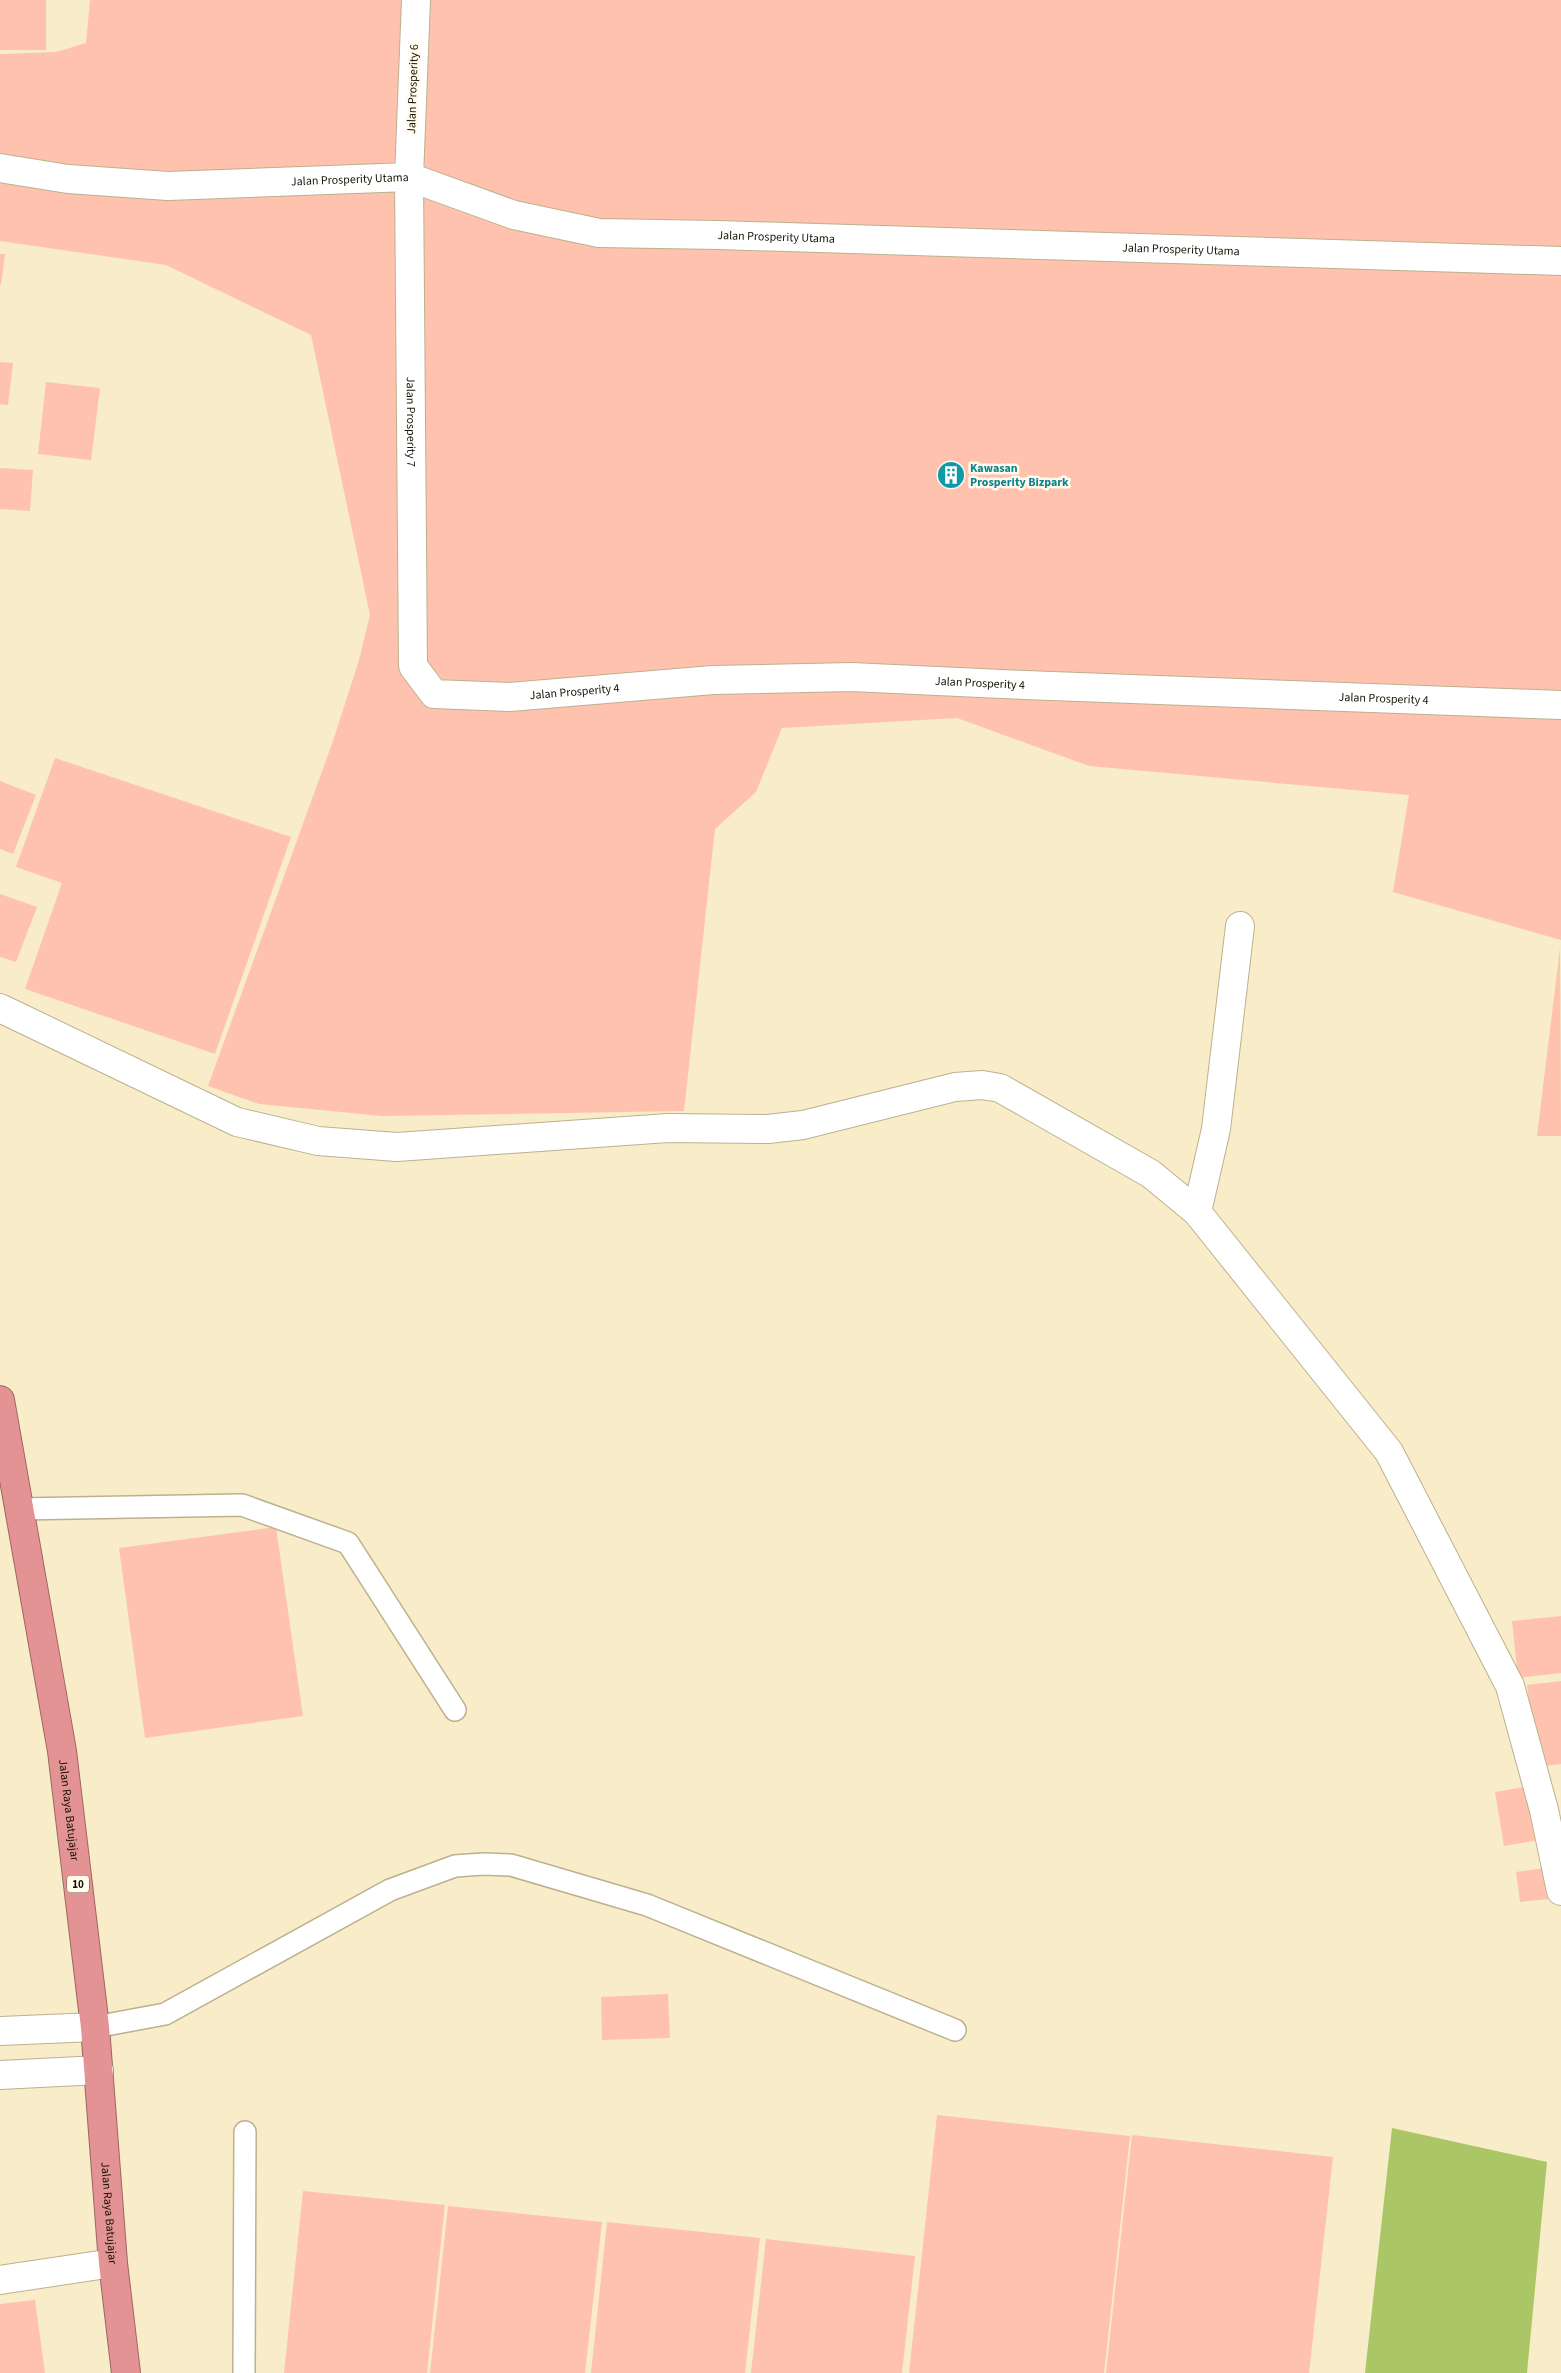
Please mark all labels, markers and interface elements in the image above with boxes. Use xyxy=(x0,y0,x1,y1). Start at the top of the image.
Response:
street label: Jalan Prosperity 6 xyxy=(403,44,423,134)
street label: Jalan Prosperity Utama xyxy=(291,169,409,190)
street label: Jalan Prosperity Utama xyxy=(717,226,835,247)
street label: Jalan Prosperity Utama xyxy=(1122,239,1240,260)
street label: Jalan Prosperity 7 xyxy=(402,377,420,467)
building icon: Kawasan Prosperity Bizpark xyxy=(936,460,966,490)
place label: Kawasan Prosperity Bizpark xyxy=(970,460,1069,491)
street label: Jalan Prosperity 4 xyxy=(935,672,1025,693)
street label: Jalan Prosperity 4 xyxy=(529,679,620,704)
street label: Jalan Prosperity 4 xyxy=(1338,688,1429,709)
street label: Jalan Raya Batujajar xyxy=(55,1758,84,1863)
road number: 10 xyxy=(67,1876,89,1892)
street label: Jalan Raya Batujajar xyxy=(97,2161,122,2266)

